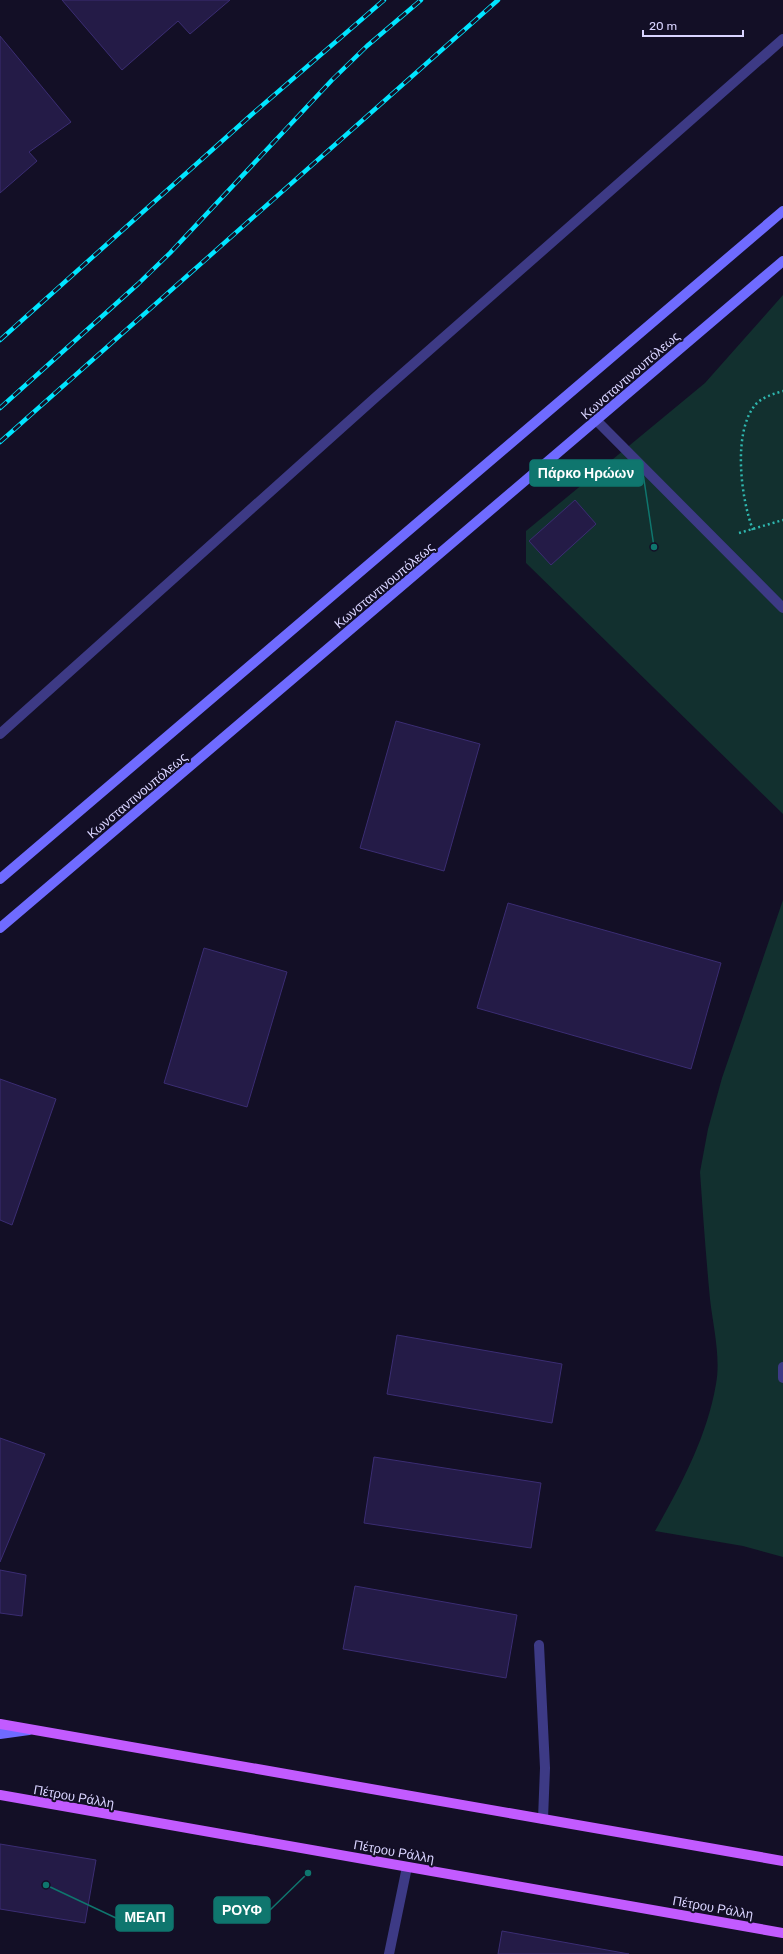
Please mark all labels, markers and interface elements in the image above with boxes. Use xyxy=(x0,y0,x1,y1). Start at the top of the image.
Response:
scale bar xyxy=(643,12,743,38)
text: 20 m xyxy=(649,19,677,33)
street label: Κωνσταντινουπόλεως xyxy=(578,328,683,422)
callout: Πάρκο Ηρώων xyxy=(530,460,643,486)
text: Πάρκο Ηρώων xyxy=(538,465,634,482)
street label: Κωνσταντινουπόλεως xyxy=(331,539,437,632)
street label: Κωνσταντινουπόλεως xyxy=(84,749,190,842)
street label: Πέτρου Ράλλη xyxy=(32,1782,115,1811)
street label: Πέτρου Ράλλη xyxy=(352,1837,435,1866)
street label: Πέτρου Ράλλη xyxy=(671,1893,754,1922)
callout: ΡΟΥΦ xyxy=(214,1897,270,1923)
text: ΡΟΥΦ xyxy=(222,1902,263,1919)
callout: ΜΕΑΠ xyxy=(116,1905,173,1931)
text: ΜΕΑΠ xyxy=(124,1909,166,1926)

